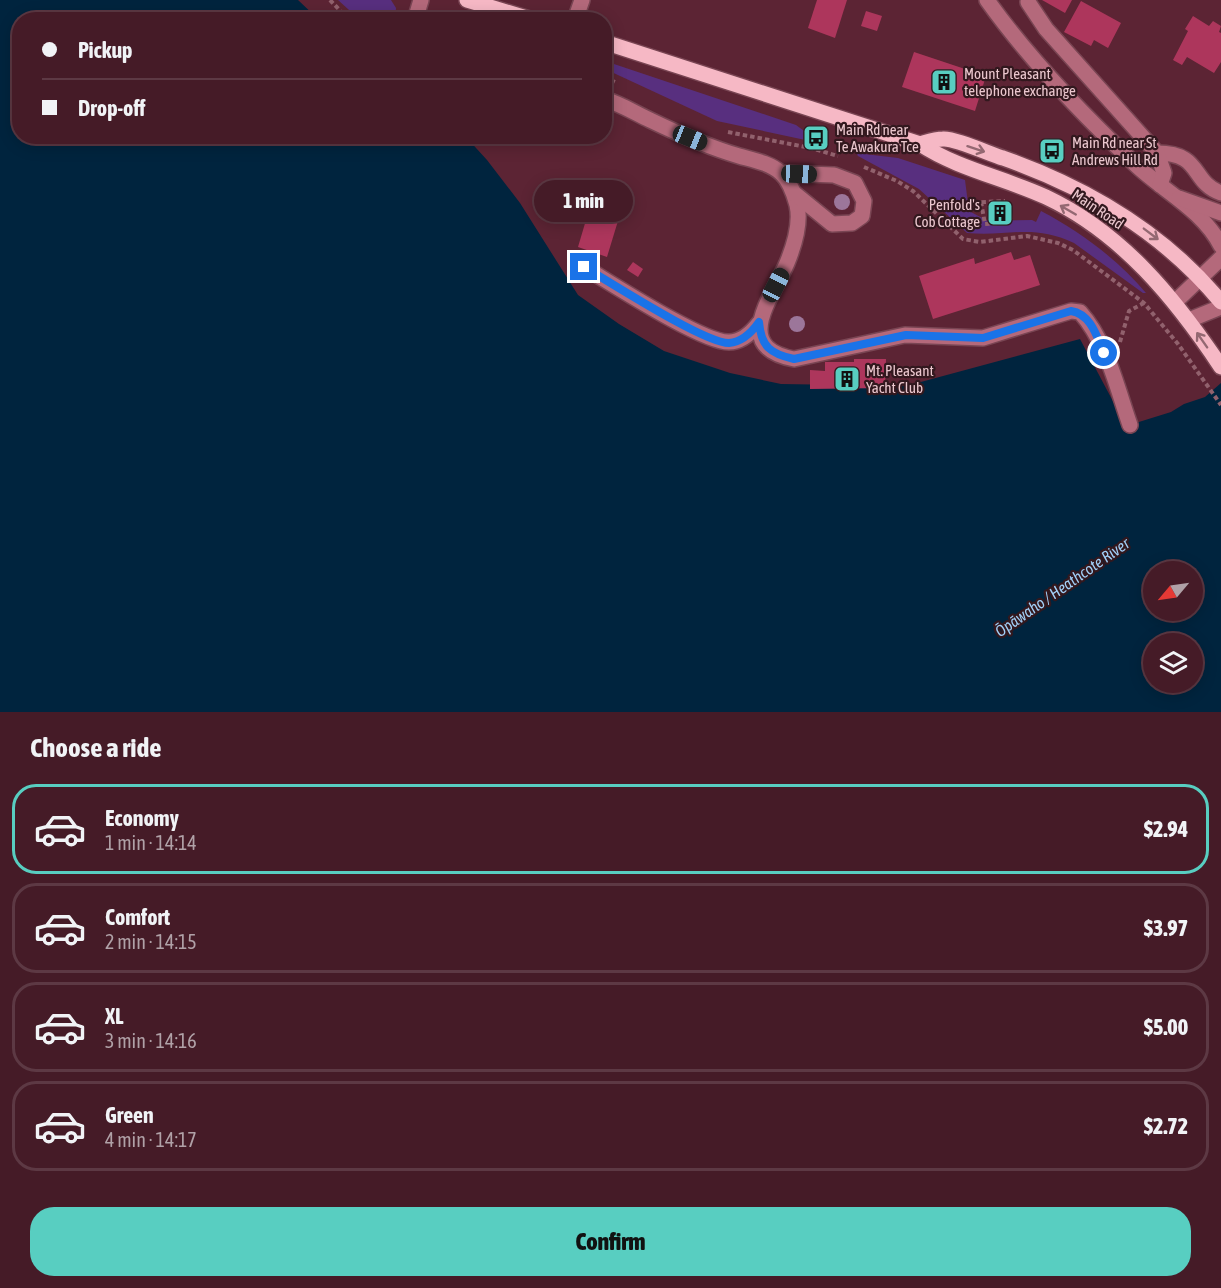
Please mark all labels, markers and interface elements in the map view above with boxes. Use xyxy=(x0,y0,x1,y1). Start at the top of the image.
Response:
text: Pickup xyxy=(78,37,133,63)
place label: Mount Pleasant telephone exchange xyxy=(964,65,1076,99)
building icon: Mount Pleasant telephone exchange xyxy=(929,67,959,97)
text: Drop-off xyxy=(78,95,145,121)
place label: Main Rd near Te Awakura Tce xyxy=(836,121,919,155)
car xyxy=(670,123,710,153)
bus stop icon: Main Rd near Te Awakura Tce xyxy=(801,123,831,153)
place label: Main Rd near St Andrews Hill Rd xyxy=(1072,134,1158,168)
bus stop icon: Main Rd near St Andrews Hill Rd xyxy=(1037,136,1067,166)
one-way arrow xyxy=(966,145,985,156)
car xyxy=(781,164,817,184)
callout: 1 min xyxy=(534,180,634,222)
street label: Main Road xyxy=(1069,186,1127,232)
text: 1 min xyxy=(563,189,604,212)
place label: Penfold's Cob Cottage xyxy=(915,196,980,230)
building icon: Penfold's Cob Cottage xyxy=(985,198,1015,228)
one-way arrow xyxy=(1060,203,1077,215)
one-way arrow xyxy=(1142,228,1158,241)
route end xyxy=(570,253,597,280)
car xyxy=(760,265,792,305)
one-way arrow xyxy=(1196,332,1208,348)
route start xyxy=(1090,339,1117,366)
place label: Mt. Pleasant Yacht Club xyxy=(866,362,934,396)
building icon: Mt. Pleasant Yacht Club xyxy=(832,364,862,394)
water label: Ōpāwaho / Heathcote River xyxy=(991,533,1134,641)
north arrow xyxy=(1143,561,1203,621)
map controls xyxy=(1143,561,1203,693)
button: layers xyxy=(1143,633,1203,693)
text: Choose a ride xyxy=(30,732,162,763)
icon: car xyxy=(33,802,87,856)
text: Economy xyxy=(105,805,179,831)
text: $2.94 xyxy=(1144,816,1188,842)
text: 1 min · 14:14 xyxy=(105,831,197,854)
icon: car xyxy=(33,901,87,955)
text: Comfort xyxy=(105,904,170,930)
text: $3.97 xyxy=(1144,915,1188,941)
text: 2 min · 14:15 xyxy=(105,930,197,953)
icon: car xyxy=(33,1000,87,1054)
text: XL xyxy=(105,1003,123,1029)
text: $5.00 xyxy=(1144,1014,1188,1040)
text: 3 min · 14:16 xyxy=(105,1029,197,1052)
icon: car xyxy=(33,1099,87,1153)
text: Green xyxy=(105,1102,154,1128)
text: $2.72 xyxy=(1144,1113,1188,1139)
text: 4 min · 14:17 xyxy=(105,1128,197,1151)
button: Confirm xyxy=(30,1207,1191,1276)

